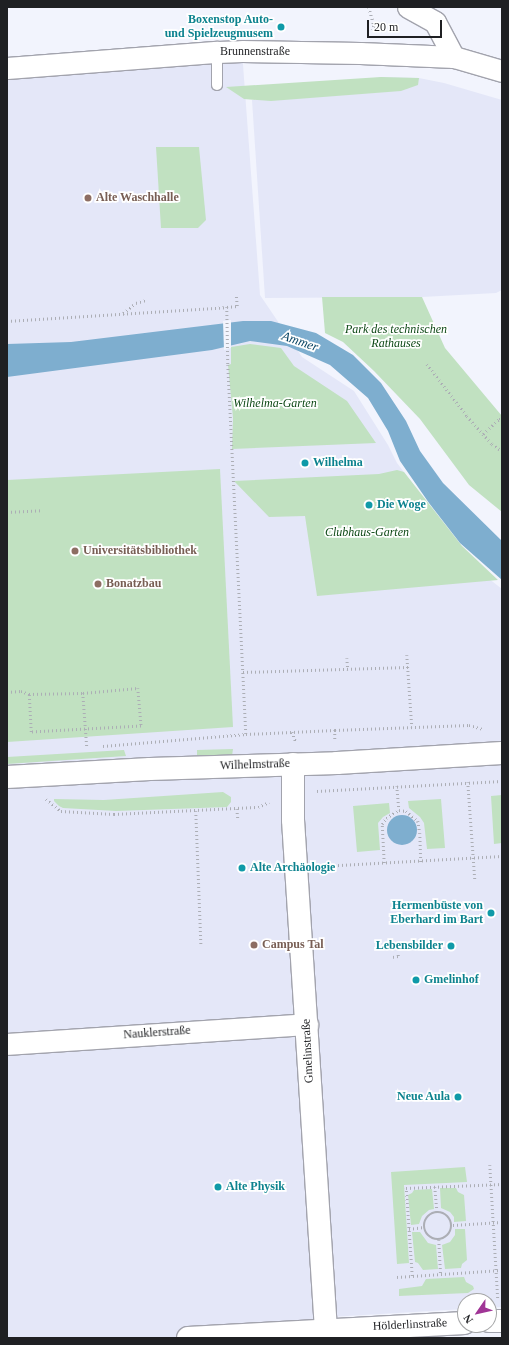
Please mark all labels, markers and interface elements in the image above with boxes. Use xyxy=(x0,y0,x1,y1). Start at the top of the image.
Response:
scale bar xyxy=(369,12,444,38)
place label: Boxenstop Auto- und Spielzeugmusem xyxy=(165,13,273,41)
text: 20 m xyxy=(374,20,398,34)
marker: Boxenstop Auto- und Spielzeugmusem xyxy=(276,22,286,32)
street label: Brunnenstraße xyxy=(220,45,290,59)
place label: Alte Waschhalle xyxy=(96,191,179,205)
marker: Alte Waschhalle xyxy=(83,193,93,203)
park label: Park des technischen Rathauses xyxy=(345,323,447,351)
water label: Ammer xyxy=(280,329,320,355)
park label: Wilhelma-Garten xyxy=(233,397,317,411)
place label: Wilhelma xyxy=(313,456,363,470)
marker: Wilhelma xyxy=(300,458,310,468)
place label: Die Woge xyxy=(377,498,426,512)
marker: Die Woge xyxy=(364,500,374,510)
park label: Clubhaus-Garten xyxy=(325,526,409,540)
place label: Universitätsbibliothek xyxy=(83,544,197,558)
marker: Universitätsbibliothek xyxy=(70,546,80,556)
place label: Bonatzbau xyxy=(106,577,161,591)
marker: Bonatzbau xyxy=(93,579,103,589)
street label: Wilhelmstraße xyxy=(220,757,290,773)
place label: Alte Archäologie xyxy=(250,861,336,875)
marker: Alte Archäologie xyxy=(237,863,247,873)
place label: Hermenbüste von Eberhard im Bart xyxy=(390,899,483,927)
marker: Hermenbüste von Eberhard im Bart xyxy=(486,908,496,918)
place label: Campus Tal xyxy=(262,938,324,952)
place label: Lebensbilder xyxy=(376,939,443,953)
marker: Campus Tal xyxy=(249,940,259,950)
marker: Lebensbilder xyxy=(446,941,456,951)
place label: Gmelinhof xyxy=(424,973,479,987)
marker: Gmelinhof xyxy=(411,975,421,985)
street label: Gmelinstraße xyxy=(299,1018,317,1084)
street label: Nauklerstraße xyxy=(123,1023,191,1043)
place label: Neue Aula xyxy=(396,1090,450,1104)
marker: Neue Aula xyxy=(453,1092,463,1102)
place label: Alte Physik xyxy=(226,1180,285,1194)
marker: Alte Physik xyxy=(213,1182,223,1192)
north arrow xyxy=(457,1293,497,1333)
text: N xyxy=(461,1313,475,1326)
street label: Hölderlinstraße xyxy=(372,1316,448,1334)

